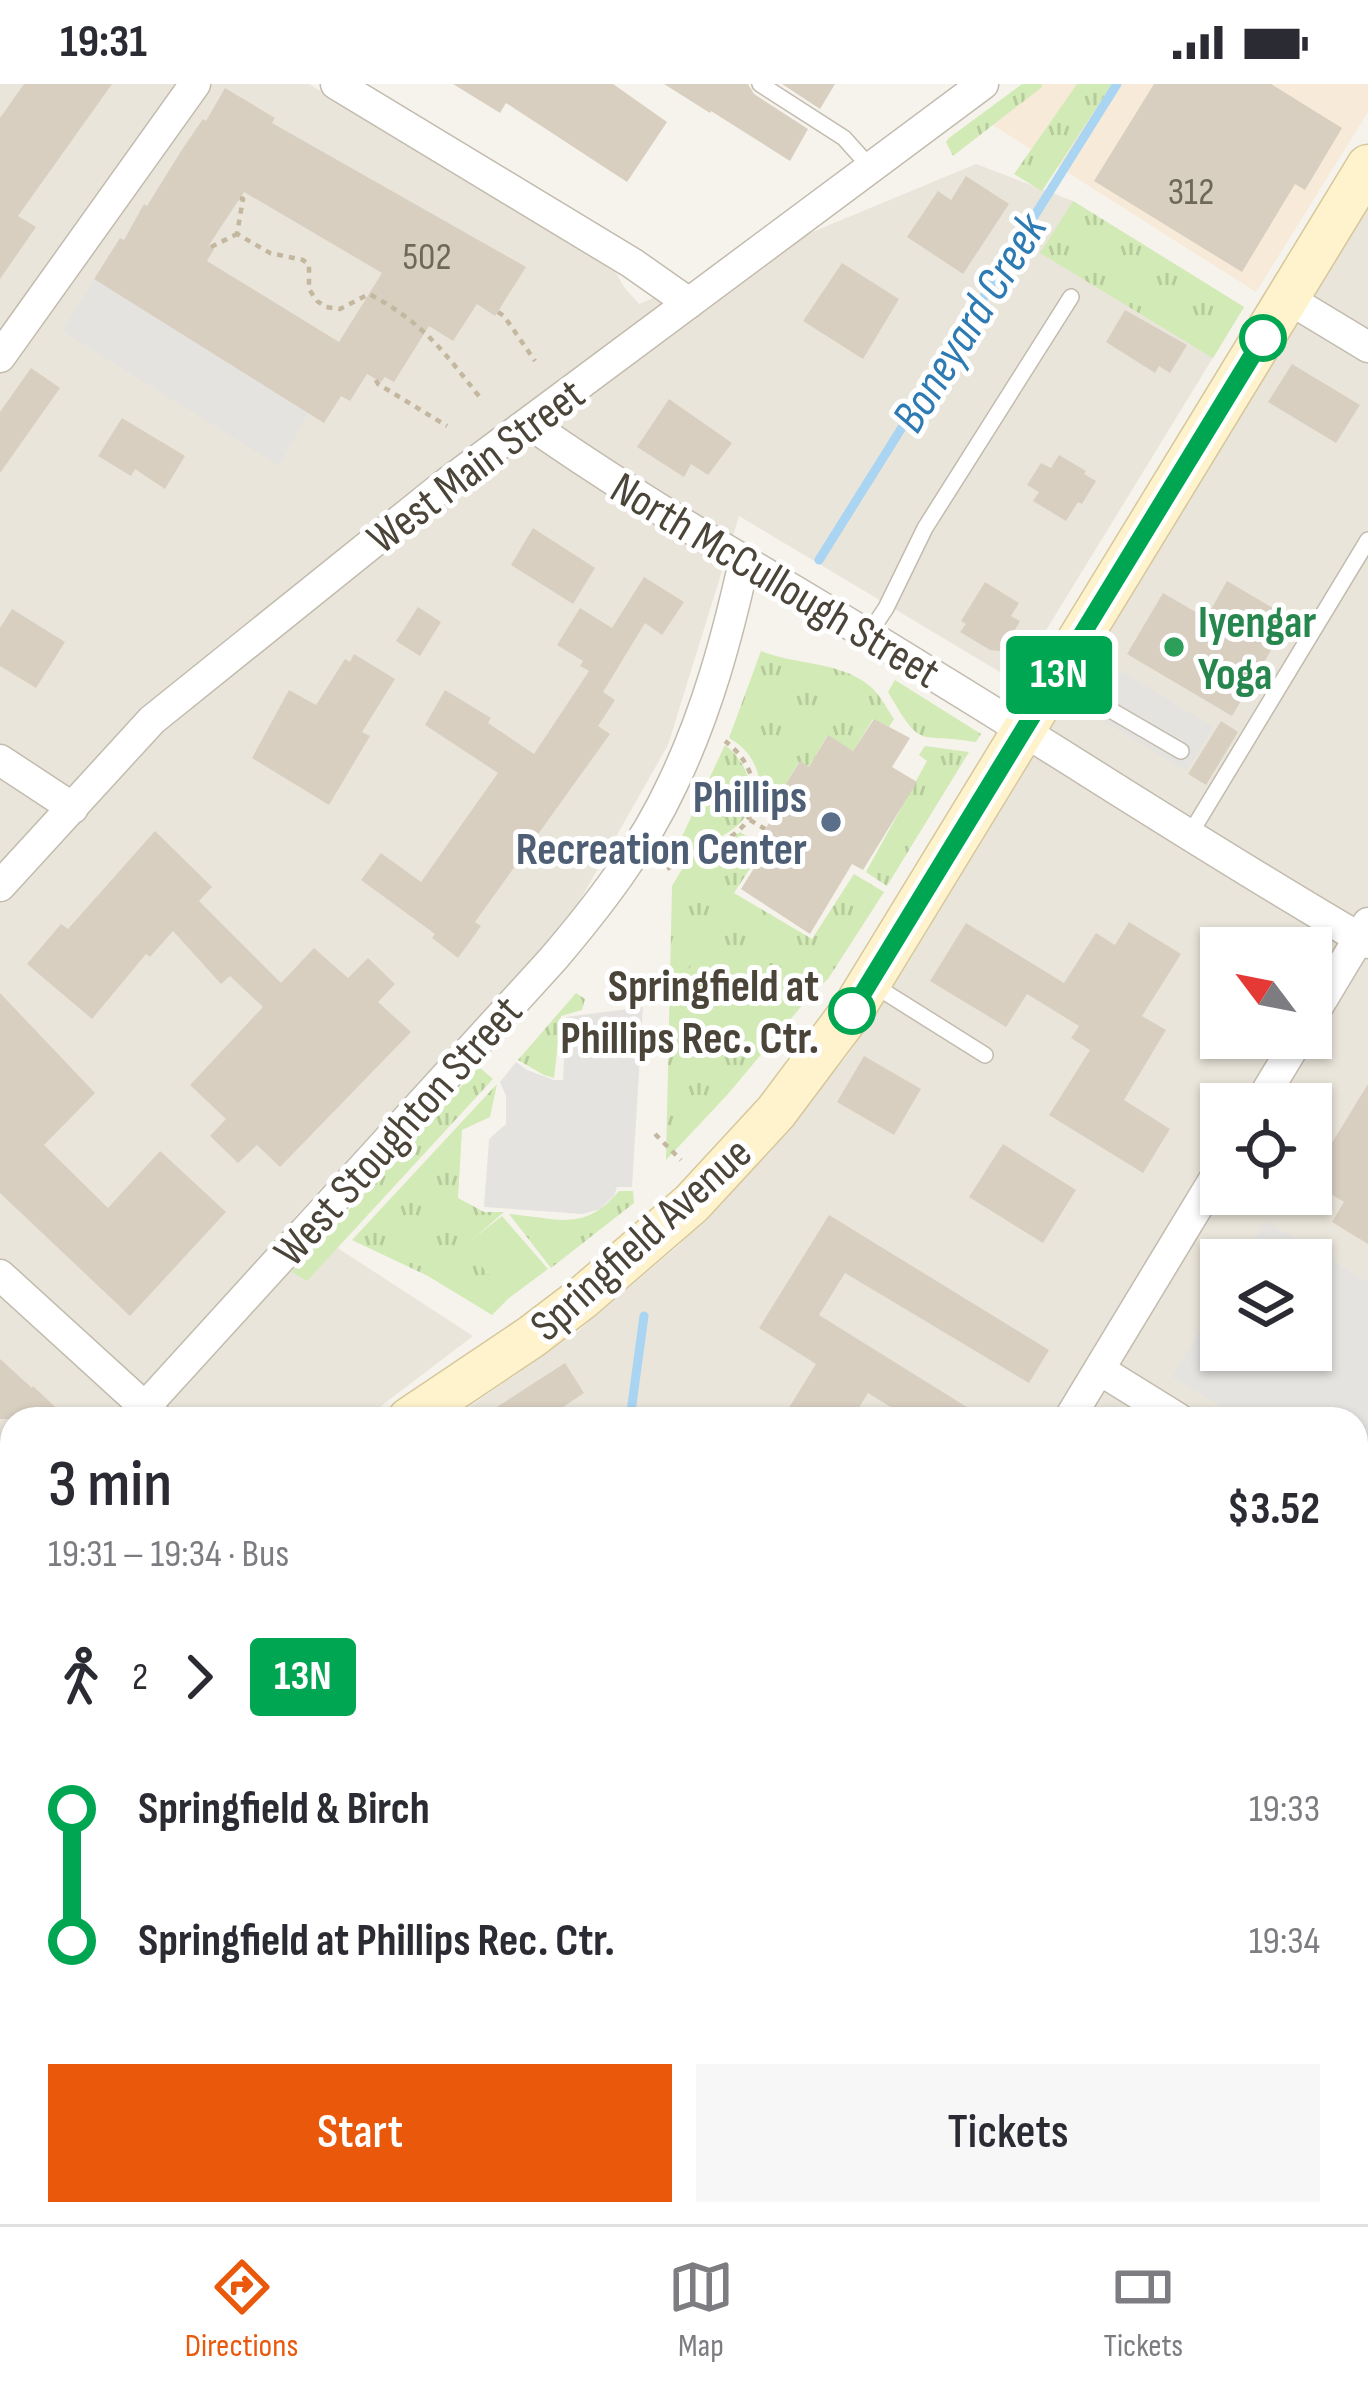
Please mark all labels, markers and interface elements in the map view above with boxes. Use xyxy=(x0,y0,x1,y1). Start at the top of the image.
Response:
text: 19:31 xyxy=(60,15,147,70)
house number: 312 xyxy=(1168,169,1214,216)
water label: Boneyard Creek xyxy=(881,202,1061,443)
house number: 502 xyxy=(402,234,452,281)
unlabelled marker xyxy=(1241,316,1285,360)
street label: West Main Street xyxy=(357,368,596,566)
street label: North McCullough Street xyxy=(600,461,949,701)
place label: Iyengar Yoga xyxy=(1198,596,1316,703)
marker: Iyengar Yoga xyxy=(1161,634,1187,660)
line badge: 13N xyxy=(990,636,1128,714)
text: 13N xyxy=(1030,649,1088,700)
place label: Phillips Recreation Center xyxy=(516,771,807,878)
marker: Phillips Recreation Center xyxy=(818,809,844,835)
north arrow xyxy=(1200,927,1332,1059)
map controls xyxy=(1200,927,1332,1371)
place label: Springfield at Phillips Rec. Ctr. xyxy=(560,960,819,1067)
street label: West Stoughton Street xyxy=(263,985,535,1278)
marker: Springfield at Phillips Rec. Ctr. xyxy=(830,989,874,1033)
button: locate xyxy=(1200,1083,1332,1215)
street label: Springfield Avenue xyxy=(520,1126,764,1353)
button: layers xyxy=(1200,1239,1332,1371)
text: 3 min xyxy=(48,1446,172,1525)
text: $3.52 xyxy=(1227,1482,1320,1537)
text: 19:31 – 19:34 · Bus xyxy=(48,1531,289,1578)
icon: walk xyxy=(48,1644,114,1710)
icon: forward xyxy=(166,1644,232,1710)
text: 13N xyxy=(274,1651,332,1702)
text: 2 xyxy=(132,1654,148,1701)
text: Springfield & Birch xyxy=(138,1782,430,1837)
text: 19:33 xyxy=(1249,1786,1320,1833)
text: Springfield at Phillips Rec. Ctr. xyxy=(138,1914,615,1969)
text: 19:34 xyxy=(1249,1918,1320,1965)
button: Start xyxy=(48,2064,672,2202)
button: Tickets xyxy=(696,2064,1320,2202)
tab: Directions xyxy=(185,2254,298,2366)
tab: Map xyxy=(668,2254,734,2366)
tab: Tickets xyxy=(1103,2254,1183,2366)

